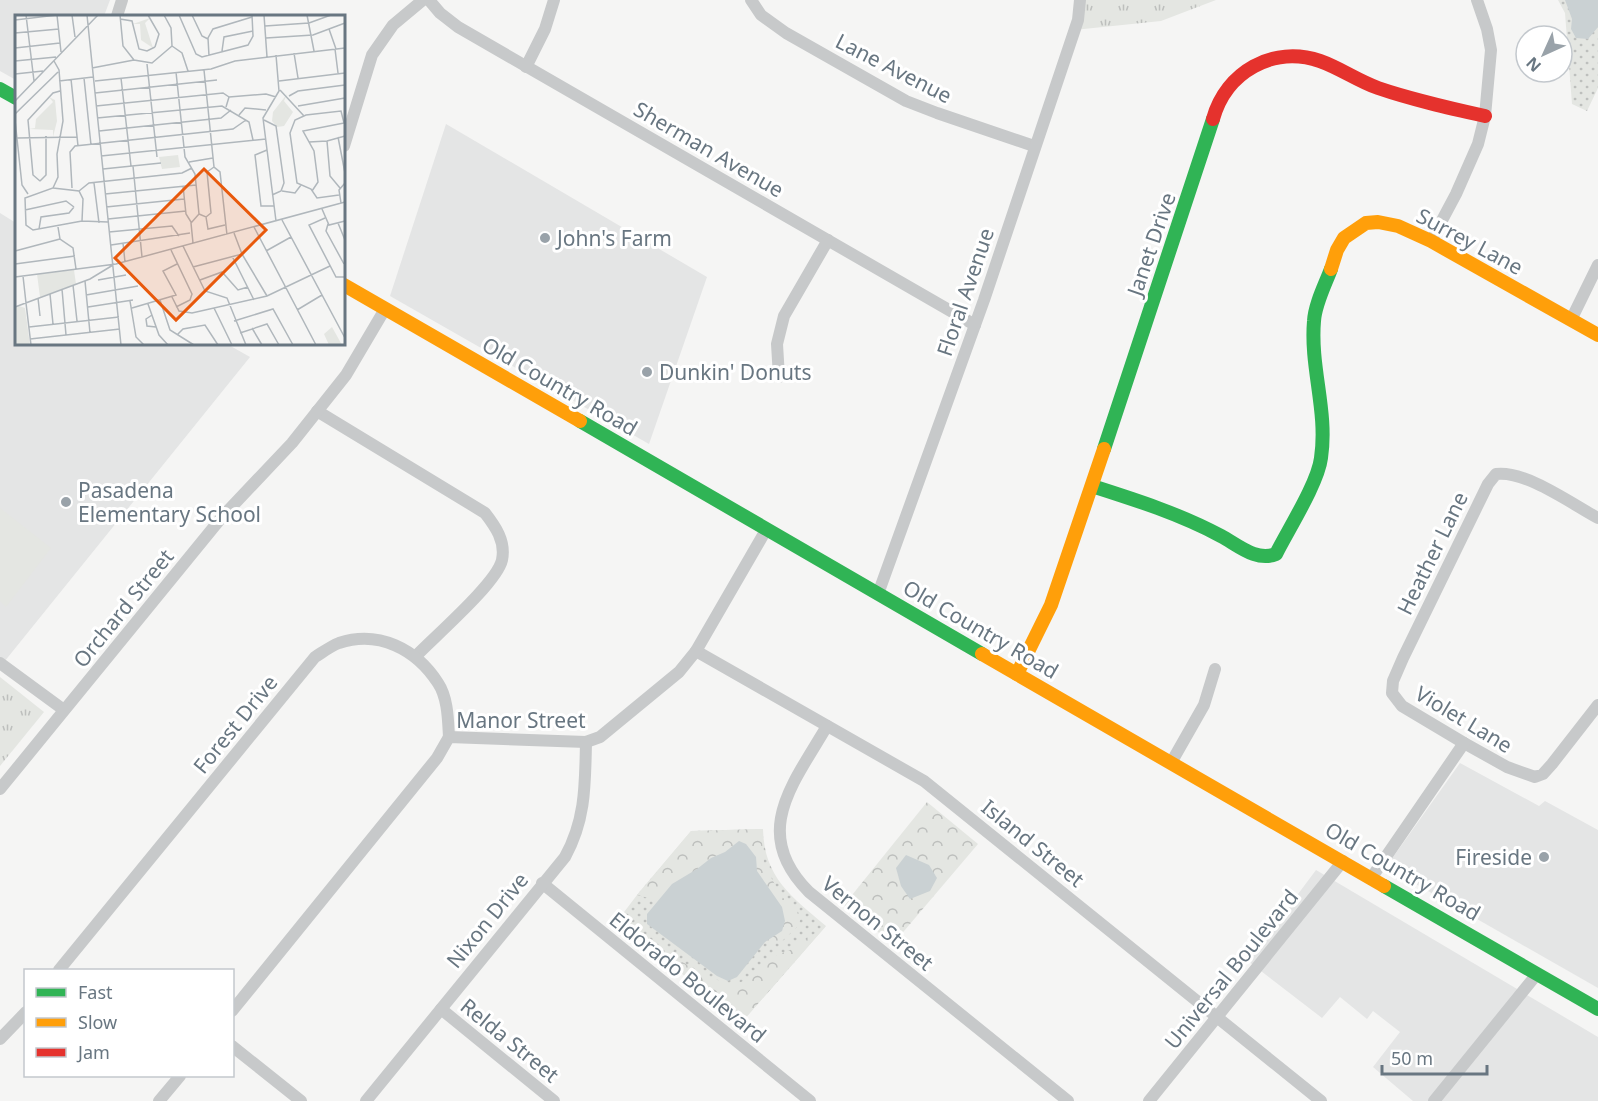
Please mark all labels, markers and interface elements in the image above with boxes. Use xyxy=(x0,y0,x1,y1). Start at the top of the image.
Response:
inset map xyxy=(15,15,345,345)
north arrow xyxy=(1514,24,1574,84)
street label: Lane Avenue xyxy=(831,27,957,109)
text: N xyxy=(1521,52,1546,77)
street label: Sherman Avenue xyxy=(629,95,789,203)
street label: Janet Drive xyxy=(1120,189,1182,301)
street label: Surrey Lane xyxy=(1412,201,1528,281)
place label: John's Farm xyxy=(555,224,672,252)
street label: Floral Avenue xyxy=(930,224,1000,360)
marker: John's Farm xyxy=(538,231,552,245)
street label: Old Country Road xyxy=(477,330,643,442)
place label: Dunkin' Donuts xyxy=(659,358,812,386)
marker: Dunkin' Donuts xyxy=(640,365,654,379)
place label: Pasadena Elementary School xyxy=(78,476,261,528)
street label: Heather Lane xyxy=(1390,487,1474,619)
marker: Pasadena Elementary School xyxy=(59,495,73,509)
street label: Orchard Street xyxy=(67,543,180,673)
street label: Old Country Road xyxy=(898,573,1064,685)
street label: Forest Drive xyxy=(187,669,283,779)
street label: Violet Lane xyxy=(1410,679,1518,759)
street label: Manor Street xyxy=(456,706,586,734)
street label: Island Street xyxy=(976,793,1090,893)
street label: Old Country Road xyxy=(1320,815,1486,927)
place label: Fireside xyxy=(1455,843,1532,871)
marker: Fireside xyxy=(1537,850,1551,864)
street label: Nixon Drive xyxy=(440,866,534,974)
street label: Vernon Street xyxy=(817,869,940,977)
street label: Universal Boulevard xyxy=(1158,883,1304,1055)
street label: Eldorado Boulevard xyxy=(604,905,772,1049)
legend xyxy=(24,969,234,1077)
text: Fast xyxy=(78,980,113,1004)
street label: Relda Street xyxy=(455,992,565,1089)
text: Slow xyxy=(78,1010,117,1034)
scale bar xyxy=(1382,1038,1487,1076)
text: Jam xyxy=(76,1040,110,1064)
text: 50 m xyxy=(1391,1046,1433,1070)

